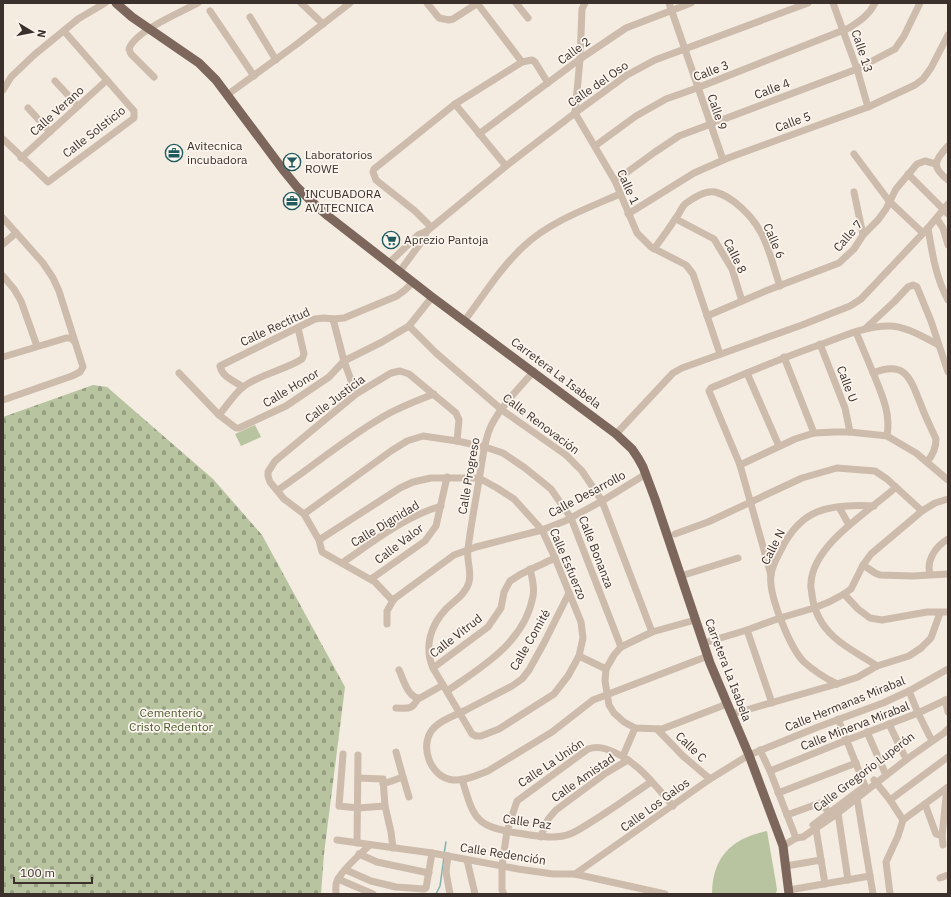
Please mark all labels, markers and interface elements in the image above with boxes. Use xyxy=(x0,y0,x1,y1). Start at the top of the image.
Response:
north arrow xyxy=(12,12,52,52)
street label: Calle 13 xyxy=(849,28,876,74)
text: N xyxy=(34,29,49,39)
street label: Calle 2 xyxy=(554,34,593,68)
street label: Calle del Oso xyxy=(565,57,631,110)
street label: Calle 3 xyxy=(691,57,731,84)
street label: Calle 4 xyxy=(752,75,792,102)
street label: Calle Verano xyxy=(27,82,87,139)
street label: Calle 9 xyxy=(704,92,731,132)
street label: Calle Solsticio xyxy=(59,102,128,161)
street label: Calle 5 xyxy=(773,108,813,135)
place label: Avitecnica incubadora xyxy=(187,138,248,167)
office icon: Avitecnica incubadora xyxy=(164,143,184,163)
place label: Laboratorios ROWE xyxy=(305,147,373,176)
bar icon: Laboratorios ROWE xyxy=(282,152,302,172)
street label: Calle 1 xyxy=(614,167,643,207)
place label: INCUBADORA AVITECNICA xyxy=(305,186,382,215)
office icon: INCUBADORA AVITECNICA xyxy=(282,191,302,211)
street label: Calle 7 xyxy=(830,217,865,255)
street label: Calle 6 xyxy=(760,221,789,261)
supermarket icon: Aprezio Pantoja xyxy=(381,230,401,250)
place label: Aprezio Pantoja xyxy=(404,232,489,247)
street label: Calle 8 xyxy=(721,236,750,276)
street label: Calle Rectitud xyxy=(238,304,312,349)
street label: Carretera La Isabela xyxy=(508,334,605,412)
street label: Calle U xyxy=(834,363,861,404)
street label: Calle Honor xyxy=(260,365,322,410)
street label: Calle Justicia xyxy=(302,371,368,426)
street label: Calle Renovación xyxy=(500,390,583,457)
street label: Calle Progreso xyxy=(454,436,483,516)
street label: Calle Desarrollo xyxy=(546,467,628,520)
street label: Calle Dignidad xyxy=(348,497,422,550)
street label: Calle Bonanza xyxy=(576,514,617,591)
street label: Calle Valor xyxy=(371,520,427,567)
street label: Calle Esfuerzo xyxy=(547,526,590,602)
street label: Calle N xyxy=(757,526,788,567)
street label: Calle Comité xyxy=(506,606,553,673)
street label: Calle Vitrud xyxy=(426,610,485,661)
street label: Carretera La Isabela xyxy=(702,616,755,724)
street label: Calle Hermanas Mirabal xyxy=(783,673,907,734)
street label: Calle Minerva Mirabal xyxy=(798,698,911,753)
park label: Cementerio Cristo Redentor xyxy=(129,705,214,734)
street label: Calle C xyxy=(673,728,710,765)
street label: Calle Gregorio Luperón xyxy=(810,729,917,815)
street label: Calle La Unión xyxy=(515,735,587,790)
street label: Calle Amistad xyxy=(548,750,617,805)
street label: Calle Los Galos xyxy=(617,774,692,835)
street label: Calle Paz xyxy=(502,811,553,832)
street label: Calle Redención xyxy=(459,839,547,868)
scale bar xyxy=(14,859,92,885)
text: 100 m xyxy=(20,865,55,880)

